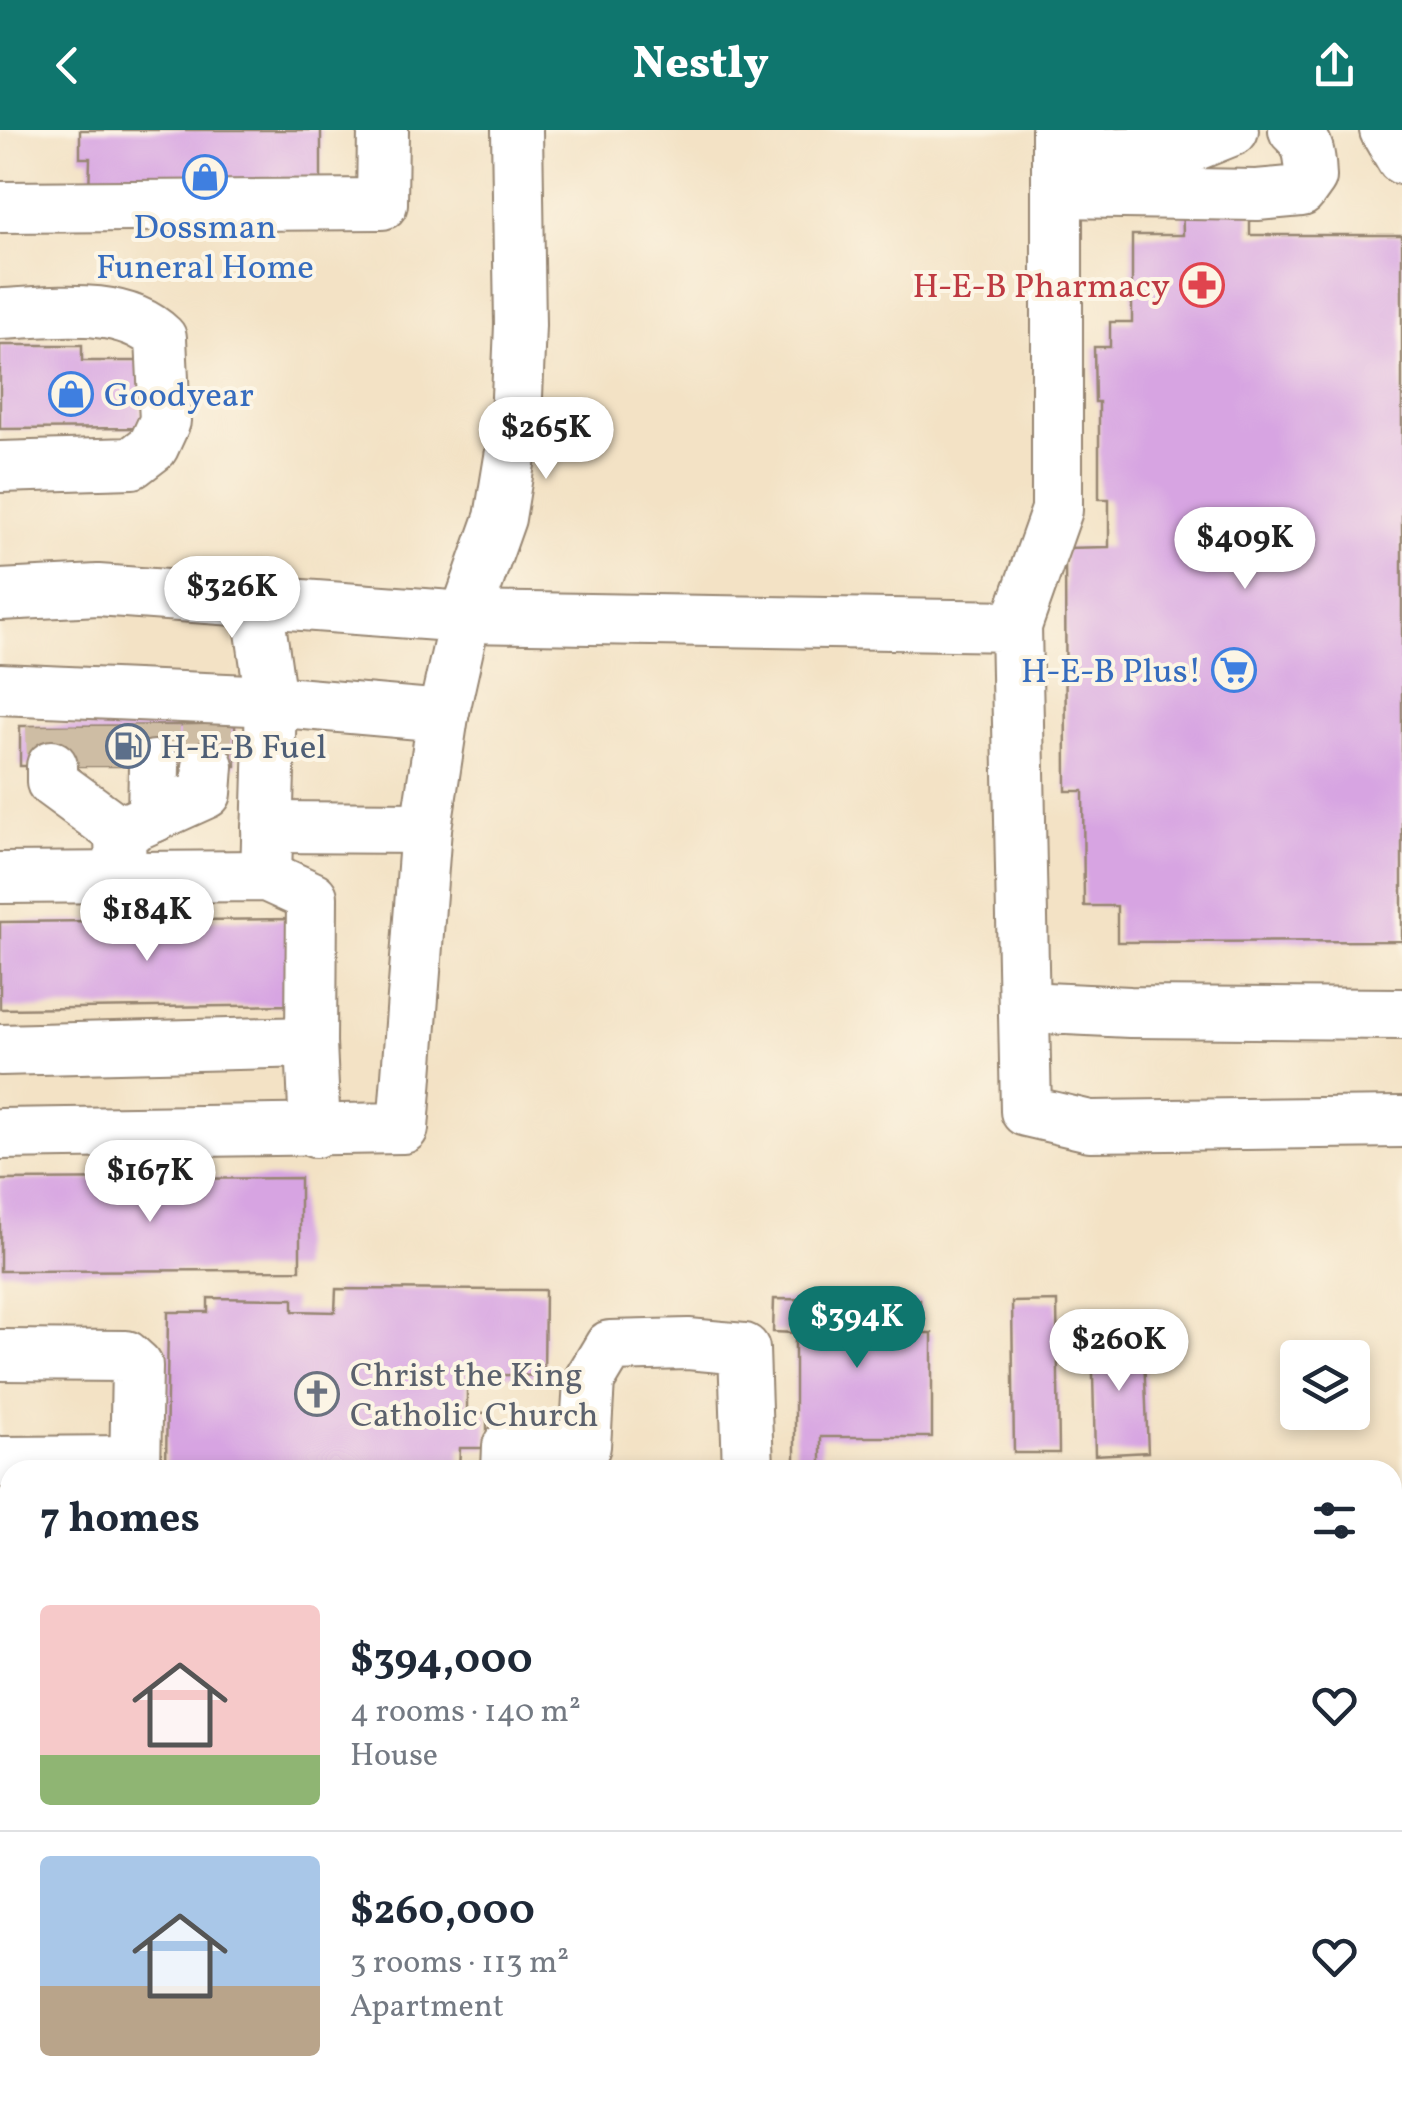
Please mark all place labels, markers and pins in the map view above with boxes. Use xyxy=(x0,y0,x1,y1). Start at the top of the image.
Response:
shop icon: Dossman Funeral Home xyxy=(182,154,228,200)
place label: Dossman Funeral Home xyxy=(96,205,314,293)
pharmacy icon: H-E-B Pharmacy xyxy=(1179,262,1225,308)
place label: H-E-B Pharmacy xyxy=(912,264,1170,312)
shop icon: Goodyear xyxy=(48,371,94,417)
place label: Goodyear xyxy=(104,373,254,421)
pin: $265K xyxy=(476,397,616,482)
pin: $409K xyxy=(1175,507,1315,592)
pin: $326K xyxy=(162,556,302,641)
supermarket icon: H-E-B Plus! xyxy=(1211,647,1257,693)
place label: H-E-B Plus! xyxy=(1021,649,1202,697)
fuel station icon: H-E-B Fuel xyxy=(105,723,151,769)
place label: H-E-B Fuel xyxy=(160,725,327,773)
pin: $184K xyxy=(77,879,217,964)
pin: $167K xyxy=(80,1140,220,1225)
pin: $394K xyxy=(787,1286,927,1371)
pin: $260K xyxy=(1049,1309,1189,1394)
place label: Christ the King Catholic Church xyxy=(350,1353,599,1441)
church icon: Christ the King Catholic Church xyxy=(294,1371,340,1417)

